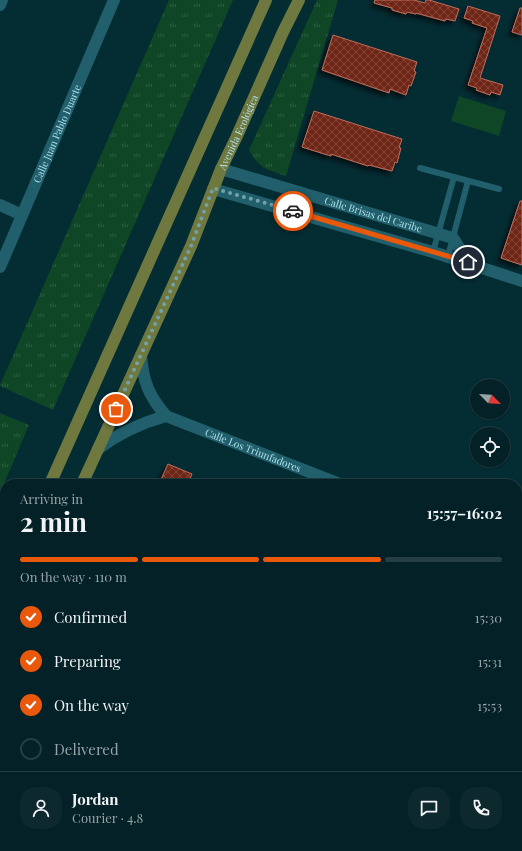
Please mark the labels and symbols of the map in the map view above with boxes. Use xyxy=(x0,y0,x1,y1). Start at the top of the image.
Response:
street label: Calle Juan Pablo Duarte xyxy=(30,82,84,185)
street label: Avenida Ecológica xyxy=(214,93,261,173)
courier xyxy=(273,191,313,231)
street label: Calle Brisas del Caribe xyxy=(323,193,424,235)
pin xyxy=(451,245,485,279)
north arrow xyxy=(470,379,510,419)
pin xyxy=(99,392,133,426)
street label: Calle Los Triunfadores xyxy=(203,425,303,475)

